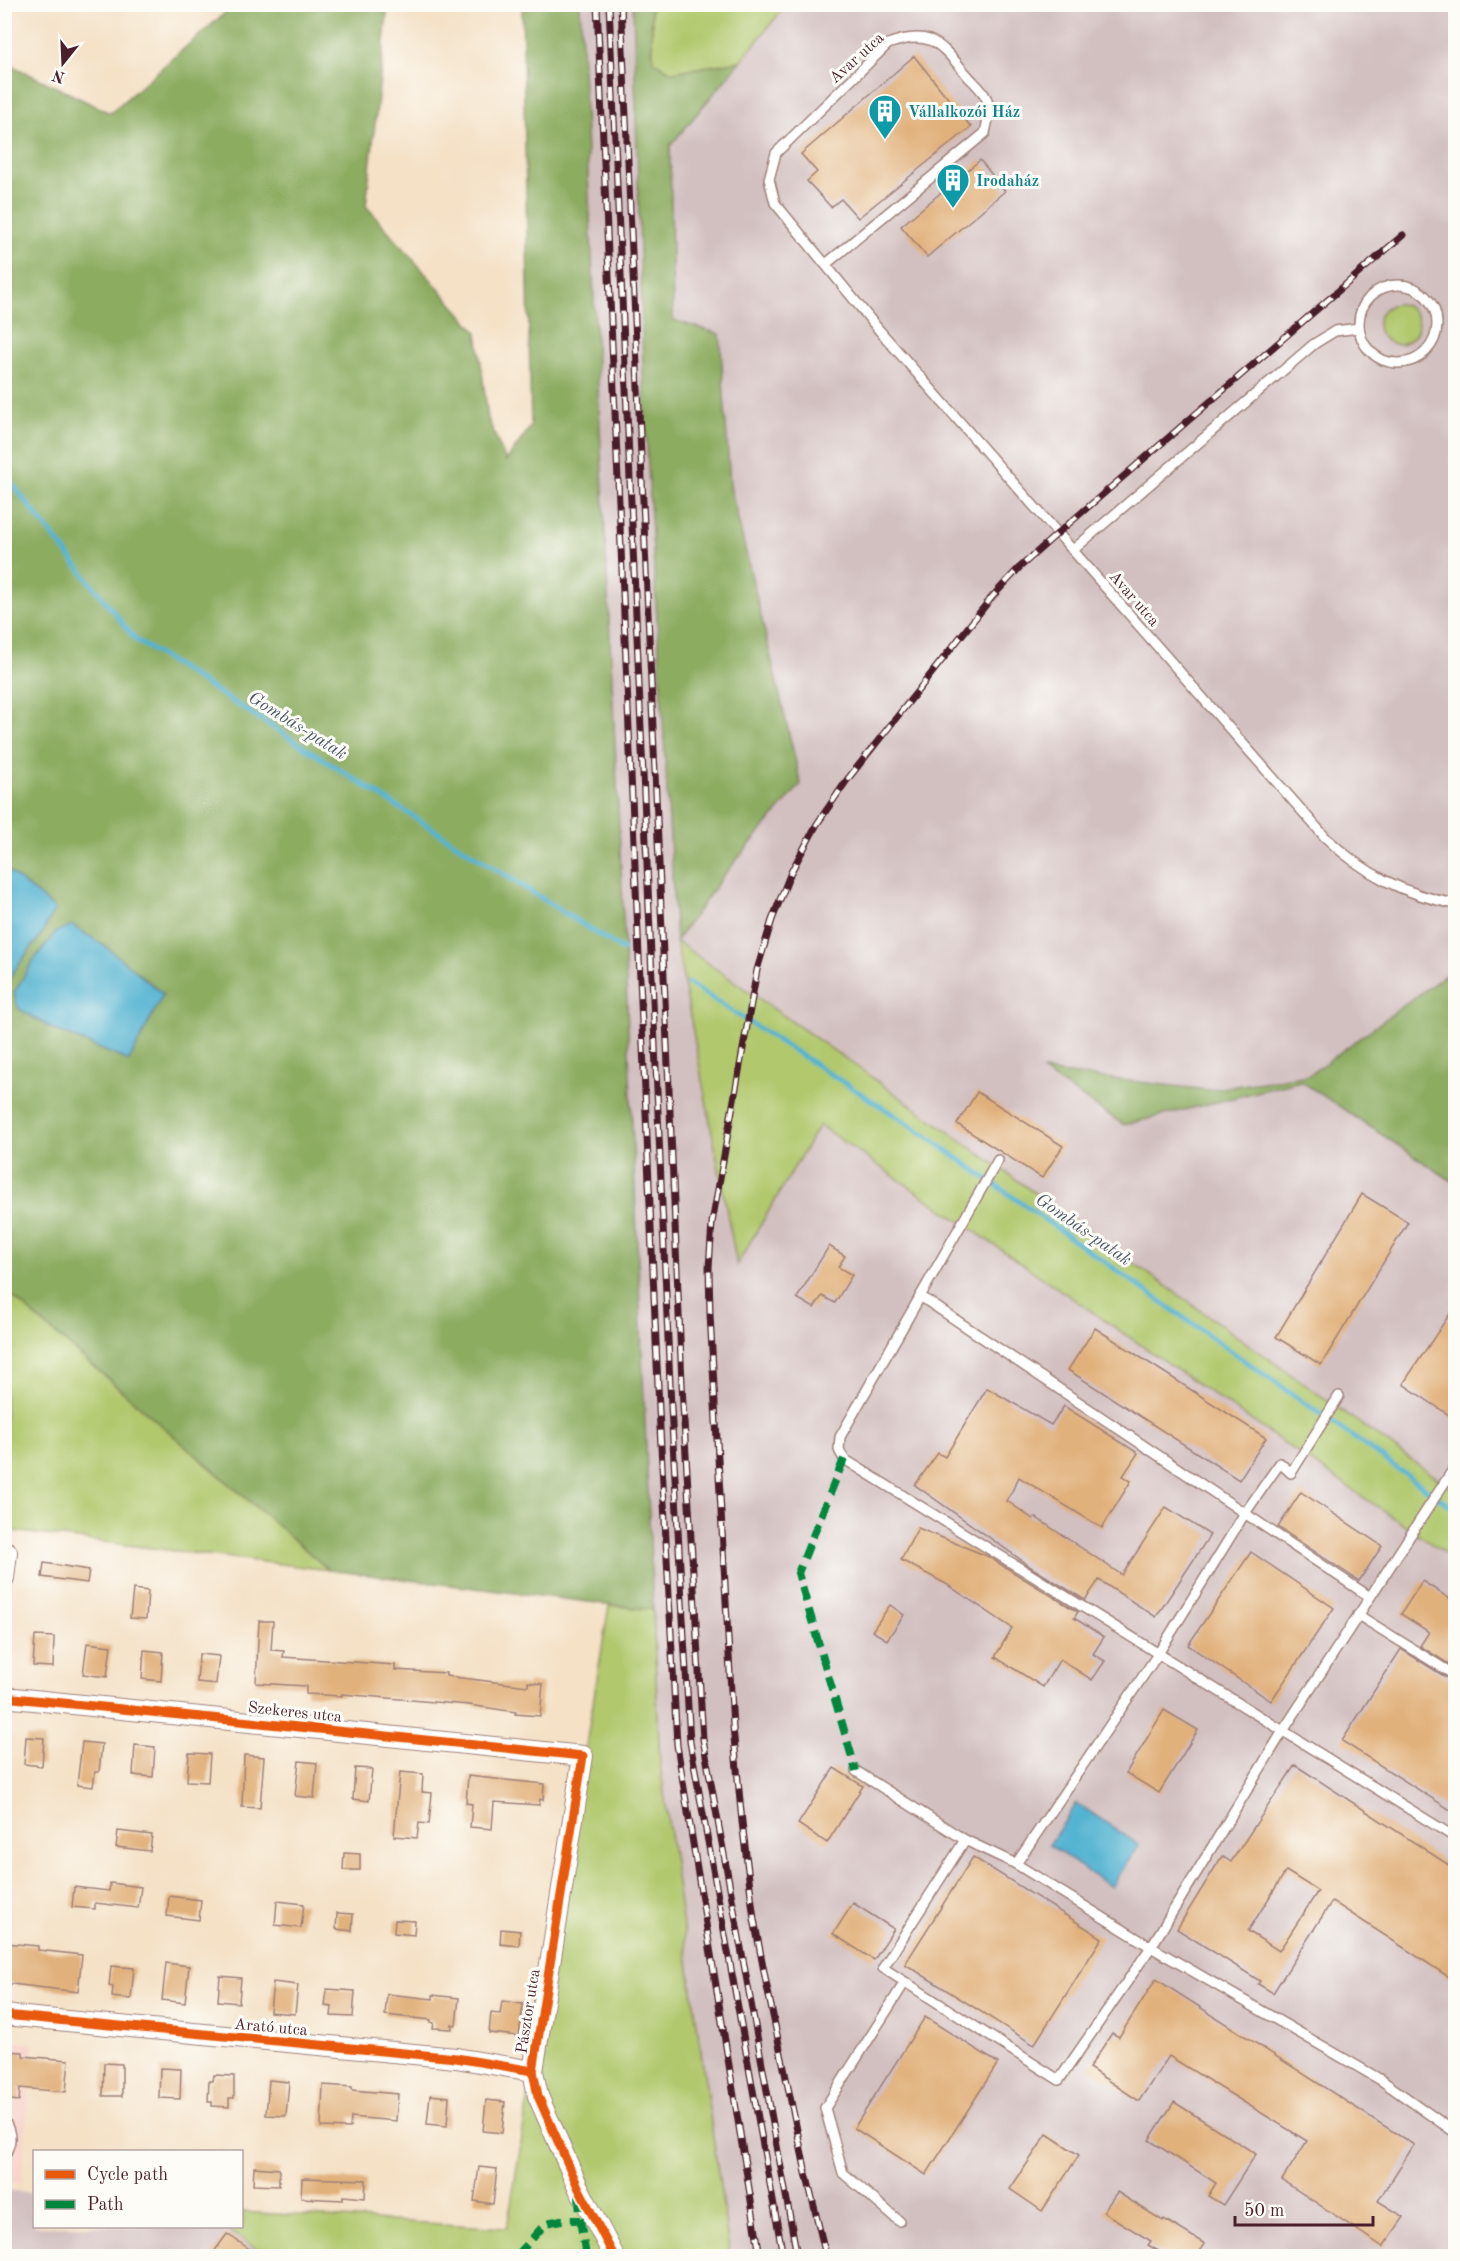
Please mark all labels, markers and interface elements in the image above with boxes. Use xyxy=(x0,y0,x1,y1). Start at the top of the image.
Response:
street label: Avar utca xyxy=(827,30,888,87)
north arrow xyxy=(33,33,93,93)
text: N xyxy=(50,66,67,85)
building icon: Vállalkozói Ház xyxy=(867,93,903,140)
place label: Vállalkozói Ház xyxy=(908,105,1020,121)
building icon: Irodaház xyxy=(935,162,971,209)
place label: Irodaház xyxy=(976,174,1039,190)
street label: Avar utca xyxy=(1105,569,1162,630)
water label: Gombás-patak xyxy=(245,688,350,763)
water label: Gombás-patak xyxy=(1032,1190,1135,1269)
street label: Szekeres utca xyxy=(247,1700,343,1726)
street label: Pásztor utca xyxy=(514,1968,544,2055)
street label: Arató utca xyxy=(233,2017,308,2039)
legend xyxy=(33,2150,243,2228)
text: Cycle path xyxy=(87,2166,168,2184)
scale bar xyxy=(1235,2189,1373,2227)
text: Path xyxy=(87,2196,124,2214)
text: 50 m xyxy=(1244,2202,1284,2220)

